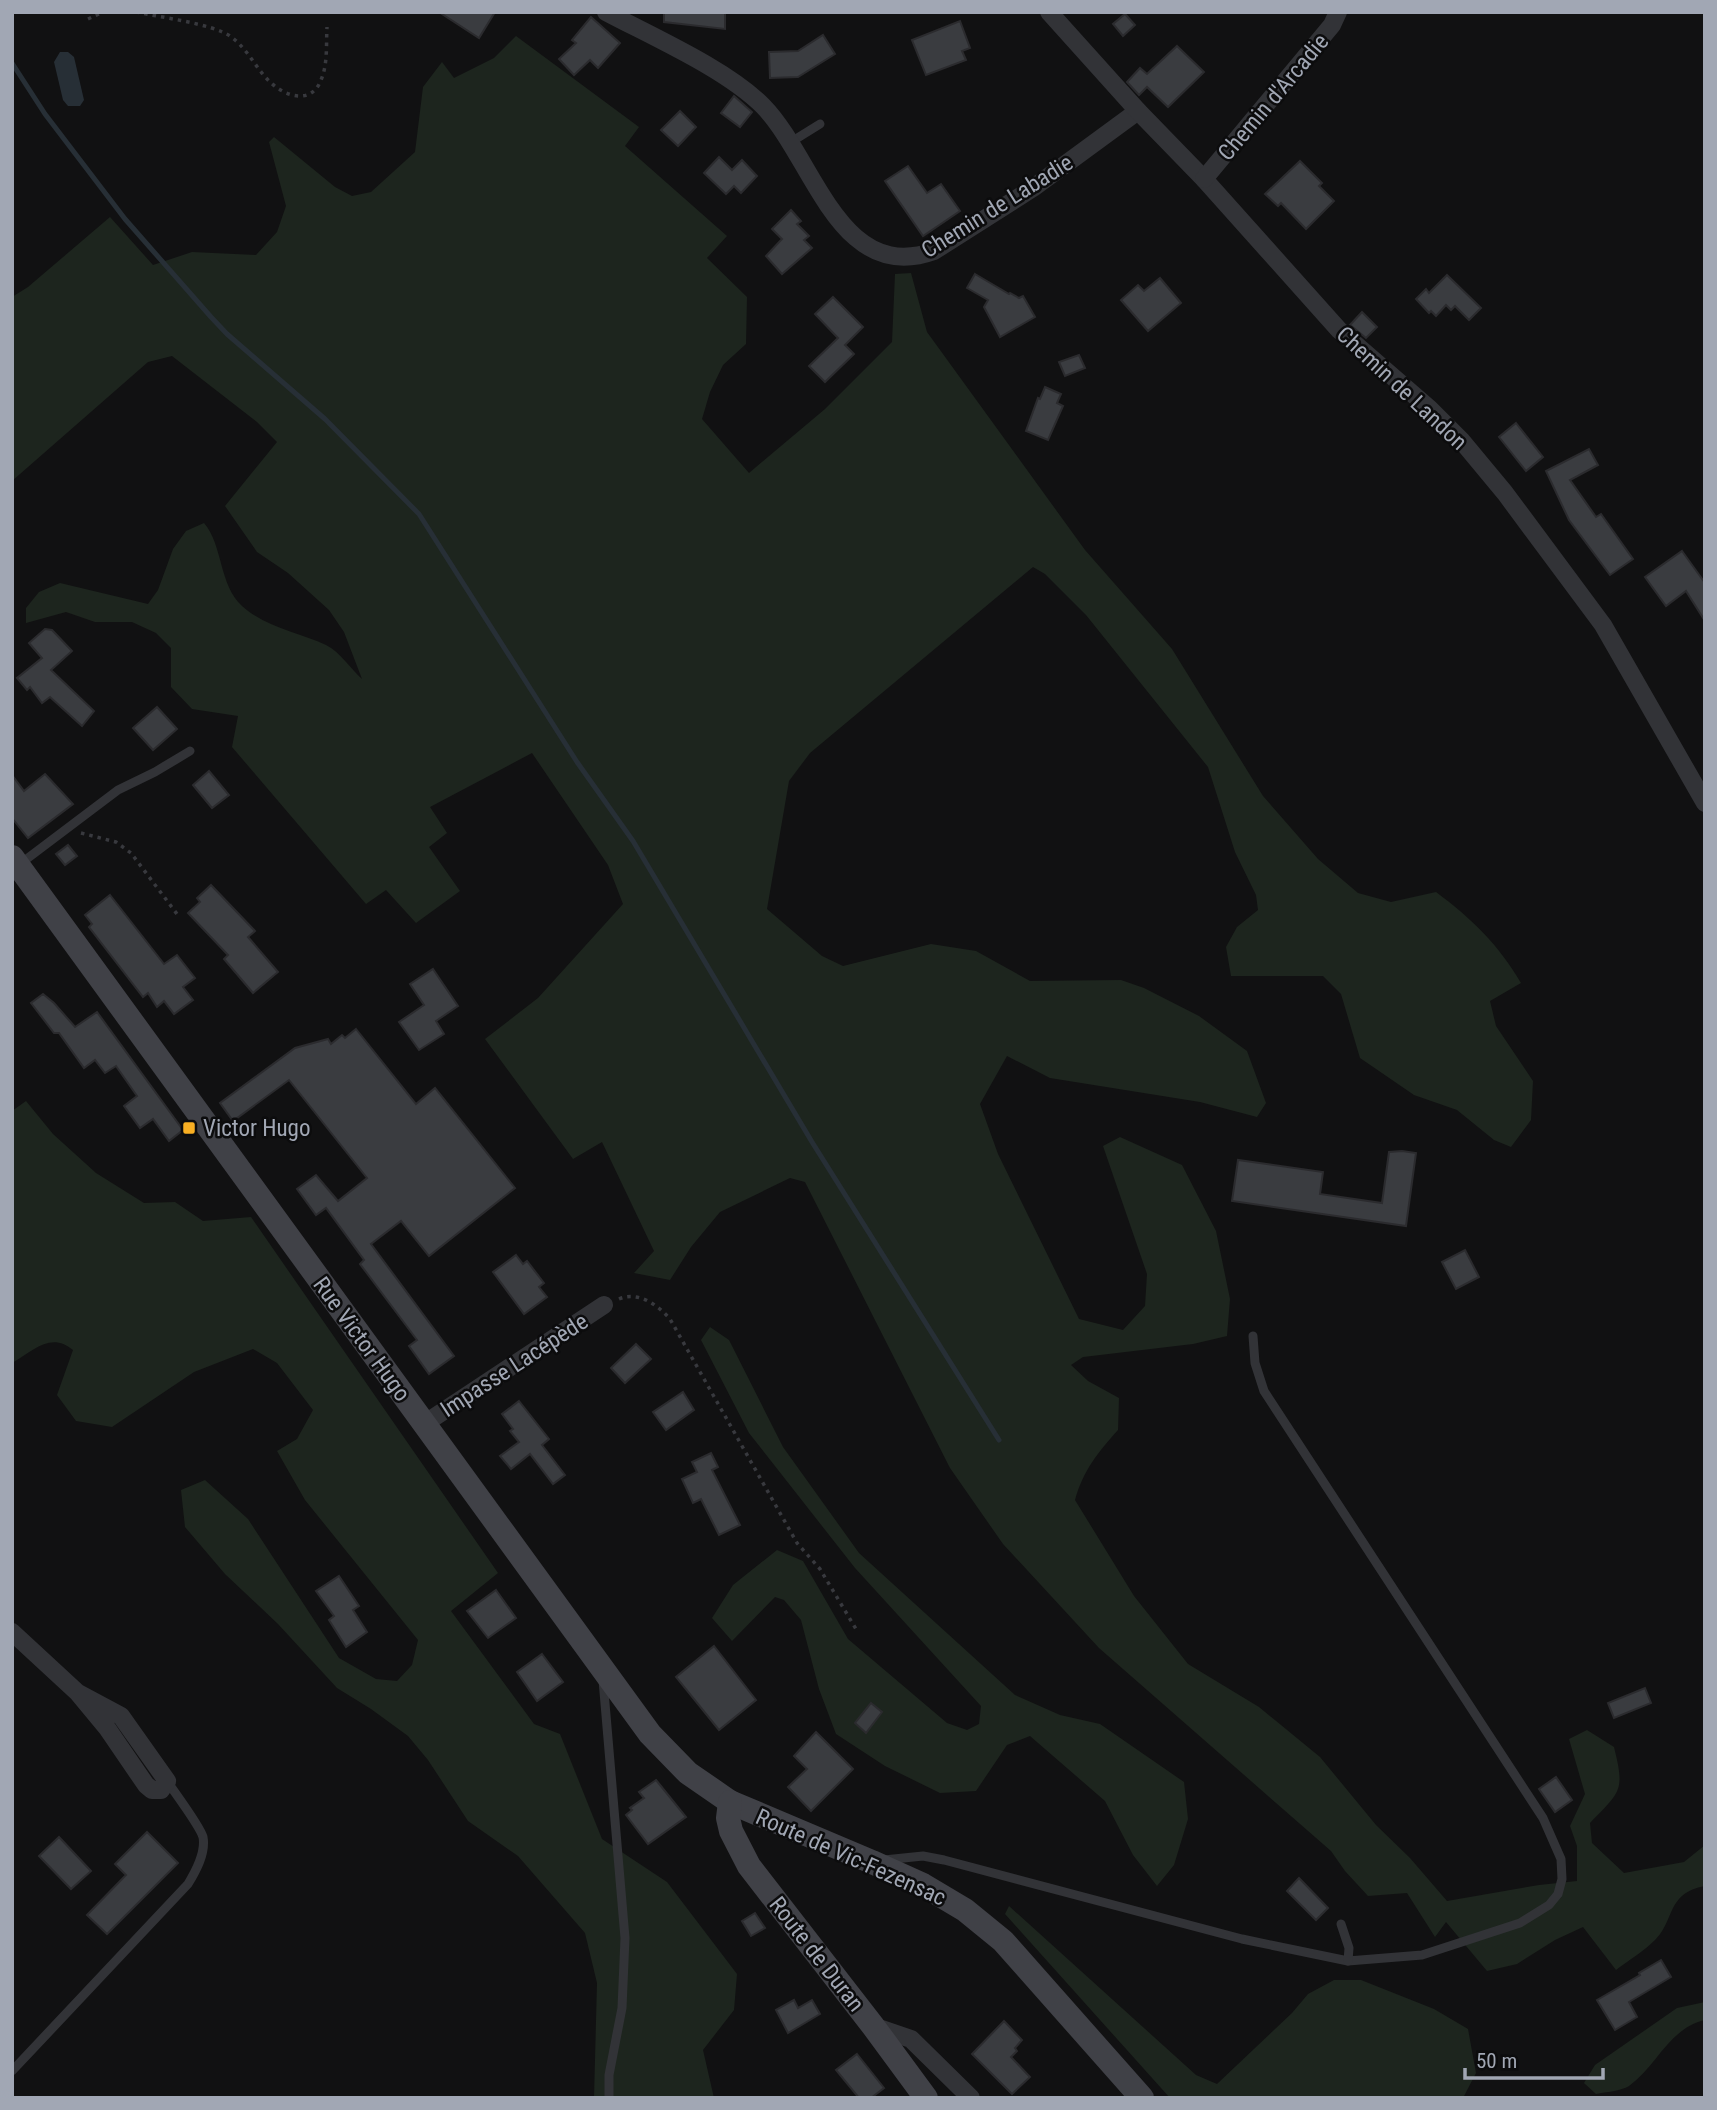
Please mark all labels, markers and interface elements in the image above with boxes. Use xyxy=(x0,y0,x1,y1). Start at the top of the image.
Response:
street label: Chemin d'Arcadie xyxy=(1213,28,1334,166)
street label: Chemin de Labadie xyxy=(917,149,1078,264)
street label: Chemin de Landon xyxy=(1331,321,1473,456)
place label: Victor Hugo xyxy=(203,1115,310,1142)
marker: Victor Hugo xyxy=(181,1120,197,1136)
street label: Rue Victor Hugo xyxy=(308,1272,416,1407)
street label: Impasse Lacépède xyxy=(436,1308,593,1423)
street label: Route de Vic-Fezensac xyxy=(752,1803,950,1912)
street label: Route de Duran xyxy=(763,1892,870,2017)
scale bar xyxy=(1465,2036,1603,2080)
text: 50 m xyxy=(1476,2049,1517,2073)

